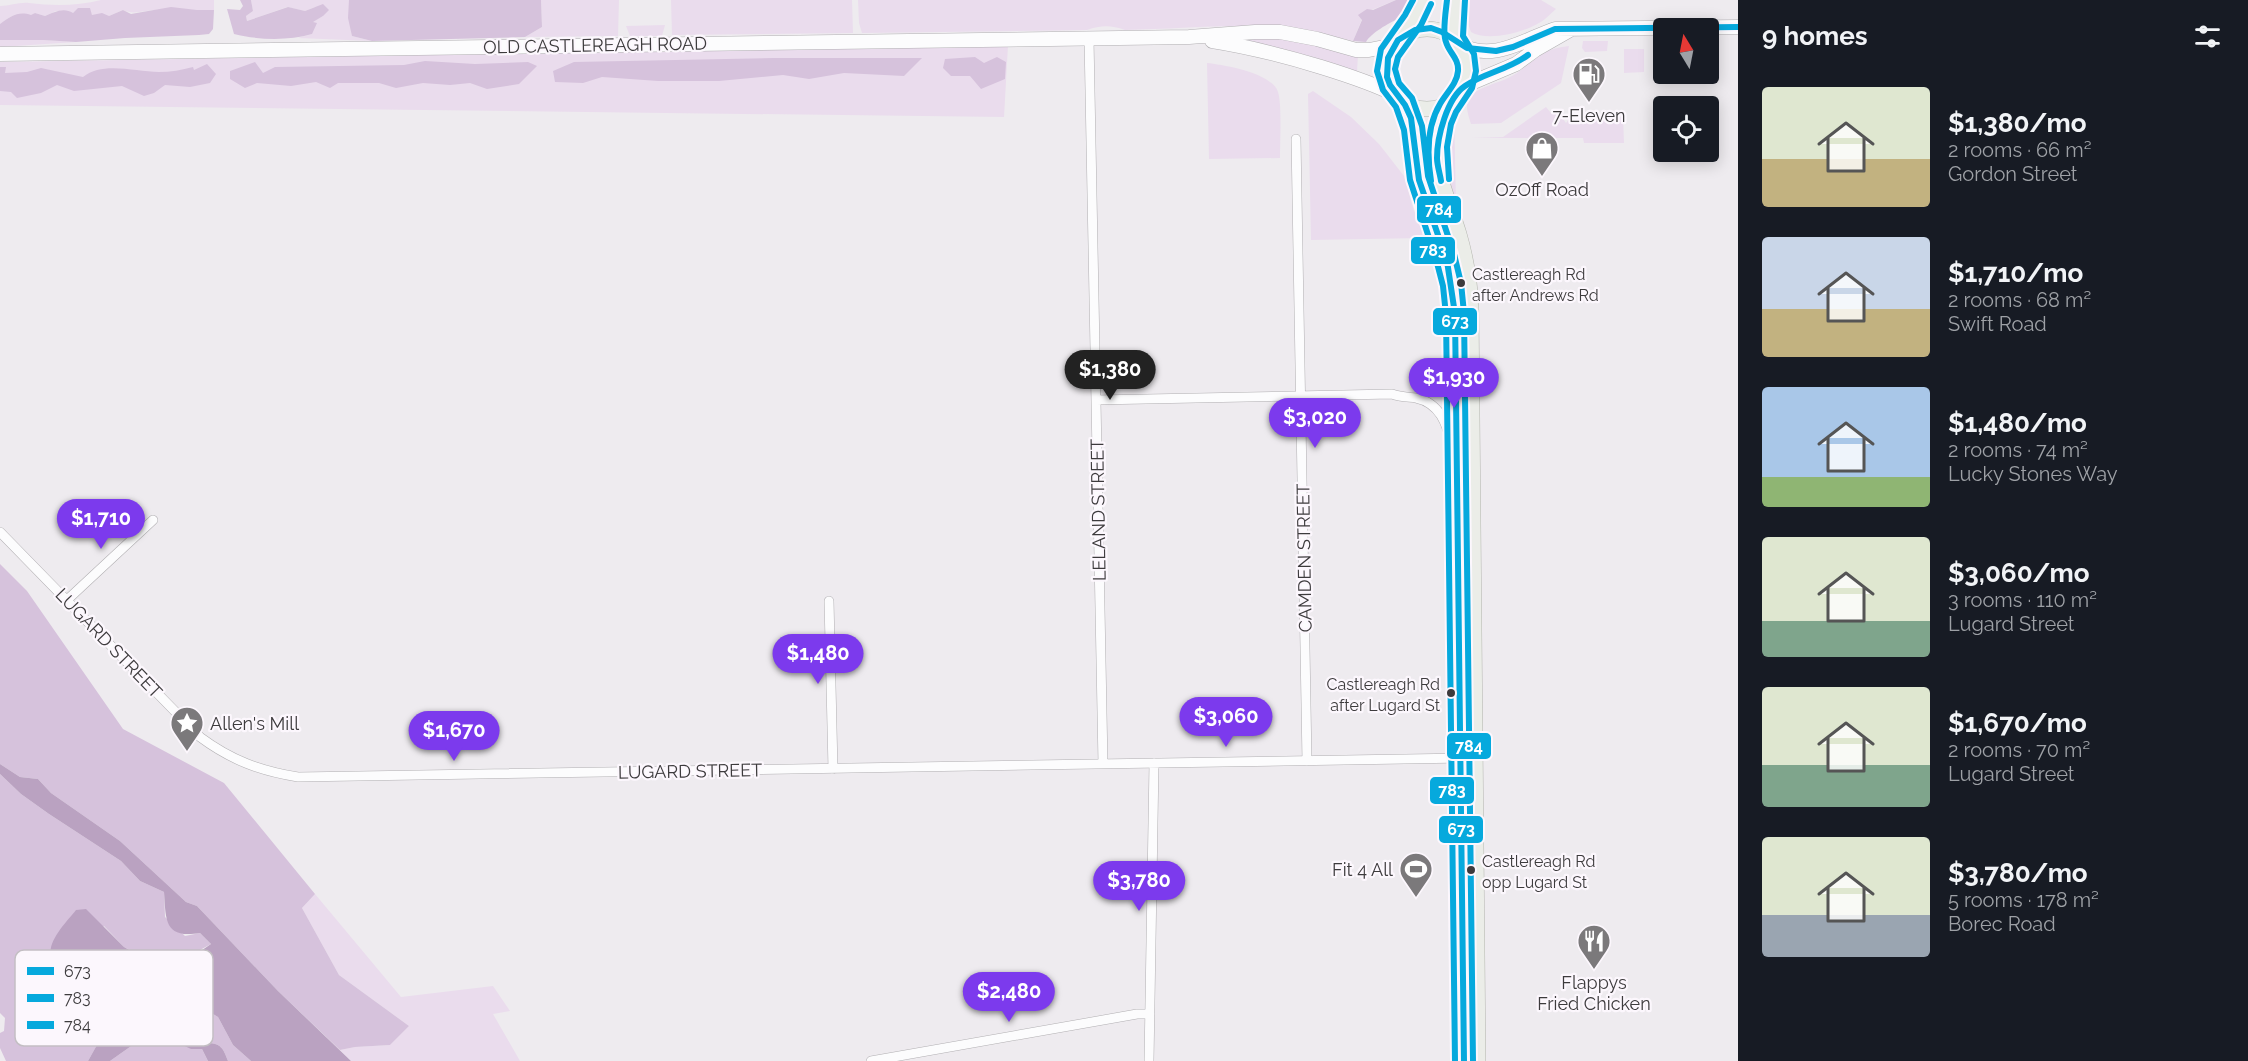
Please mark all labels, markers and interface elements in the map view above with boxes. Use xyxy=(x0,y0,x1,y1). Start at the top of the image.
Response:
north arrow xyxy=(1653,18,1719,84)
map controls xyxy=(1653,18,1719,162)
icon: filters xyxy=(2191,20,2224,53)
text: 9 homes xyxy=(1762,21,1868,51)
street label: OLD CASTLEREAGH ROAD xyxy=(483,33,707,57)
fuel station icon: 7-Eleven xyxy=(1571,56,1607,103)
button: locate xyxy=(1653,96,1719,162)
place label: 7-Eleven xyxy=(1552,105,1626,126)
text: $1,380/mo xyxy=(1948,108,2087,138)
icon: home xyxy=(1810,111,1882,183)
shop icon: OzOff Road xyxy=(1524,130,1560,177)
text: 2 rooms · 66 m² xyxy=(1948,138,2091,162)
text: Gordon Street xyxy=(1948,162,2078,186)
place label: OzOff Road xyxy=(1495,179,1589,200)
line badge: 784 xyxy=(1416,195,1462,224)
text: 784 xyxy=(1425,200,1453,219)
line badge: 783 xyxy=(1410,236,1456,265)
text: 783 xyxy=(1419,241,1447,260)
text: $1,710/mo xyxy=(1948,258,2083,288)
icon: home xyxy=(1810,261,1882,333)
place label: Castlereagh Rd after Andrews Rd xyxy=(1472,265,1599,305)
marker: Castlereagh Rd after Andrews Rd xyxy=(1455,277,1467,289)
text: 2 rooms · 68 m² xyxy=(1948,288,2091,312)
line badge: 673 xyxy=(1432,307,1478,336)
text: 673 xyxy=(1441,312,1469,331)
text: Swift Road xyxy=(1948,312,2047,336)
pin: $1,380 xyxy=(1061,350,1159,401)
text: $1,380 xyxy=(1079,357,1141,381)
pin: $1,930 xyxy=(1405,358,1503,409)
text: $1,930 xyxy=(1423,365,1485,389)
pin: $3,020 xyxy=(1266,398,1364,449)
text: $3,020 xyxy=(1283,405,1347,429)
text: $1,480/mo xyxy=(1948,408,2087,438)
icon: home xyxy=(1810,411,1882,483)
text: 2 rooms · 74 m² xyxy=(1948,438,2088,462)
street label: LELAND STREET xyxy=(1086,439,1110,581)
text: Lucky Stones Way xyxy=(1948,462,2118,486)
street label: CAMDEN STREET xyxy=(1292,483,1316,633)
pin: $1,710 xyxy=(52,499,150,550)
text: $1,710 xyxy=(71,506,131,530)
text: $3,060/mo xyxy=(1948,558,2090,588)
icon: home xyxy=(1810,561,1882,633)
street label: LUGARD STREET xyxy=(51,584,167,702)
text: 3 rooms · 110 m² xyxy=(1948,588,2097,612)
text: Lugard Street xyxy=(1948,612,2075,636)
pin: $1,480 xyxy=(769,634,867,685)
text: $1,480 xyxy=(787,641,849,665)
place label: Castlereagh Rd after Lugard St xyxy=(1327,675,1441,715)
marker: Castlereagh Rd after Lugard St xyxy=(1445,687,1457,699)
pin: $3,060 xyxy=(1177,697,1275,748)
text: $3,060 xyxy=(1193,704,1259,728)
place icon: Allen's Mill xyxy=(169,705,205,752)
text: $1,670/mo xyxy=(1948,708,2087,738)
pin: $1,670 xyxy=(405,711,503,762)
icon: home xyxy=(1810,711,1882,783)
place label: Allen's Mill xyxy=(210,713,299,734)
text: $1,670 xyxy=(423,718,485,742)
line badge: 784 xyxy=(1446,732,1492,760)
text: 784 xyxy=(1455,737,1483,756)
text: 2 rooms · 70 m² xyxy=(1948,738,2090,762)
street label: LUGARD STREET xyxy=(618,759,762,783)
text: Lugard Street xyxy=(1948,762,2075,786)
line badge: 783 xyxy=(1429,776,1475,805)
text: 783 xyxy=(1438,781,1466,800)
line badge: 673 xyxy=(1438,815,1484,844)
text: 673 xyxy=(1447,820,1475,839)
sports icon: Fit 4 All xyxy=(1398,851,1434,898)
place label: Castlereagh Rd opp Lugard St xyxy=(1482,852,1595,892)
text: $3,780/mo xyxy=(1948,858,2088,888)
place label: Fit 4 All xyxy=(1332,859,1393,880)
pin: $3,780 xyxy=(1090,861,1188,912)
icon: home xyxy=(1810,861,1882,933)
marker: Castlereagh Rd opp Lugard St xyxy=(1465,864,1477,876)
text: $3,780 xyxy=(1107,868,1171,892)
text: 5 rooms · 178 m² xyxy=(1948,888,2099,912)
text: Borec Road xyxy=(1948,912,2056,936)
restaurant icon: Flappys Fried Chicken xyxy=(1576,923,1612,970)
legend xyxy=(15,950,213,1046)
text: 673 xyxy=(64,962,91,981)
pin: $2,480 xyxy=(960,972,1058,1023)
place label: Flappys Fried Chicken xyxy=(1537,972,1651,1014)
text: $2,480 xyxy=(977,979,1041,1003)
text: 783 xyxy=(64,989,91,1008)
text: 784 xyxy=(64,1016,91,1035)

